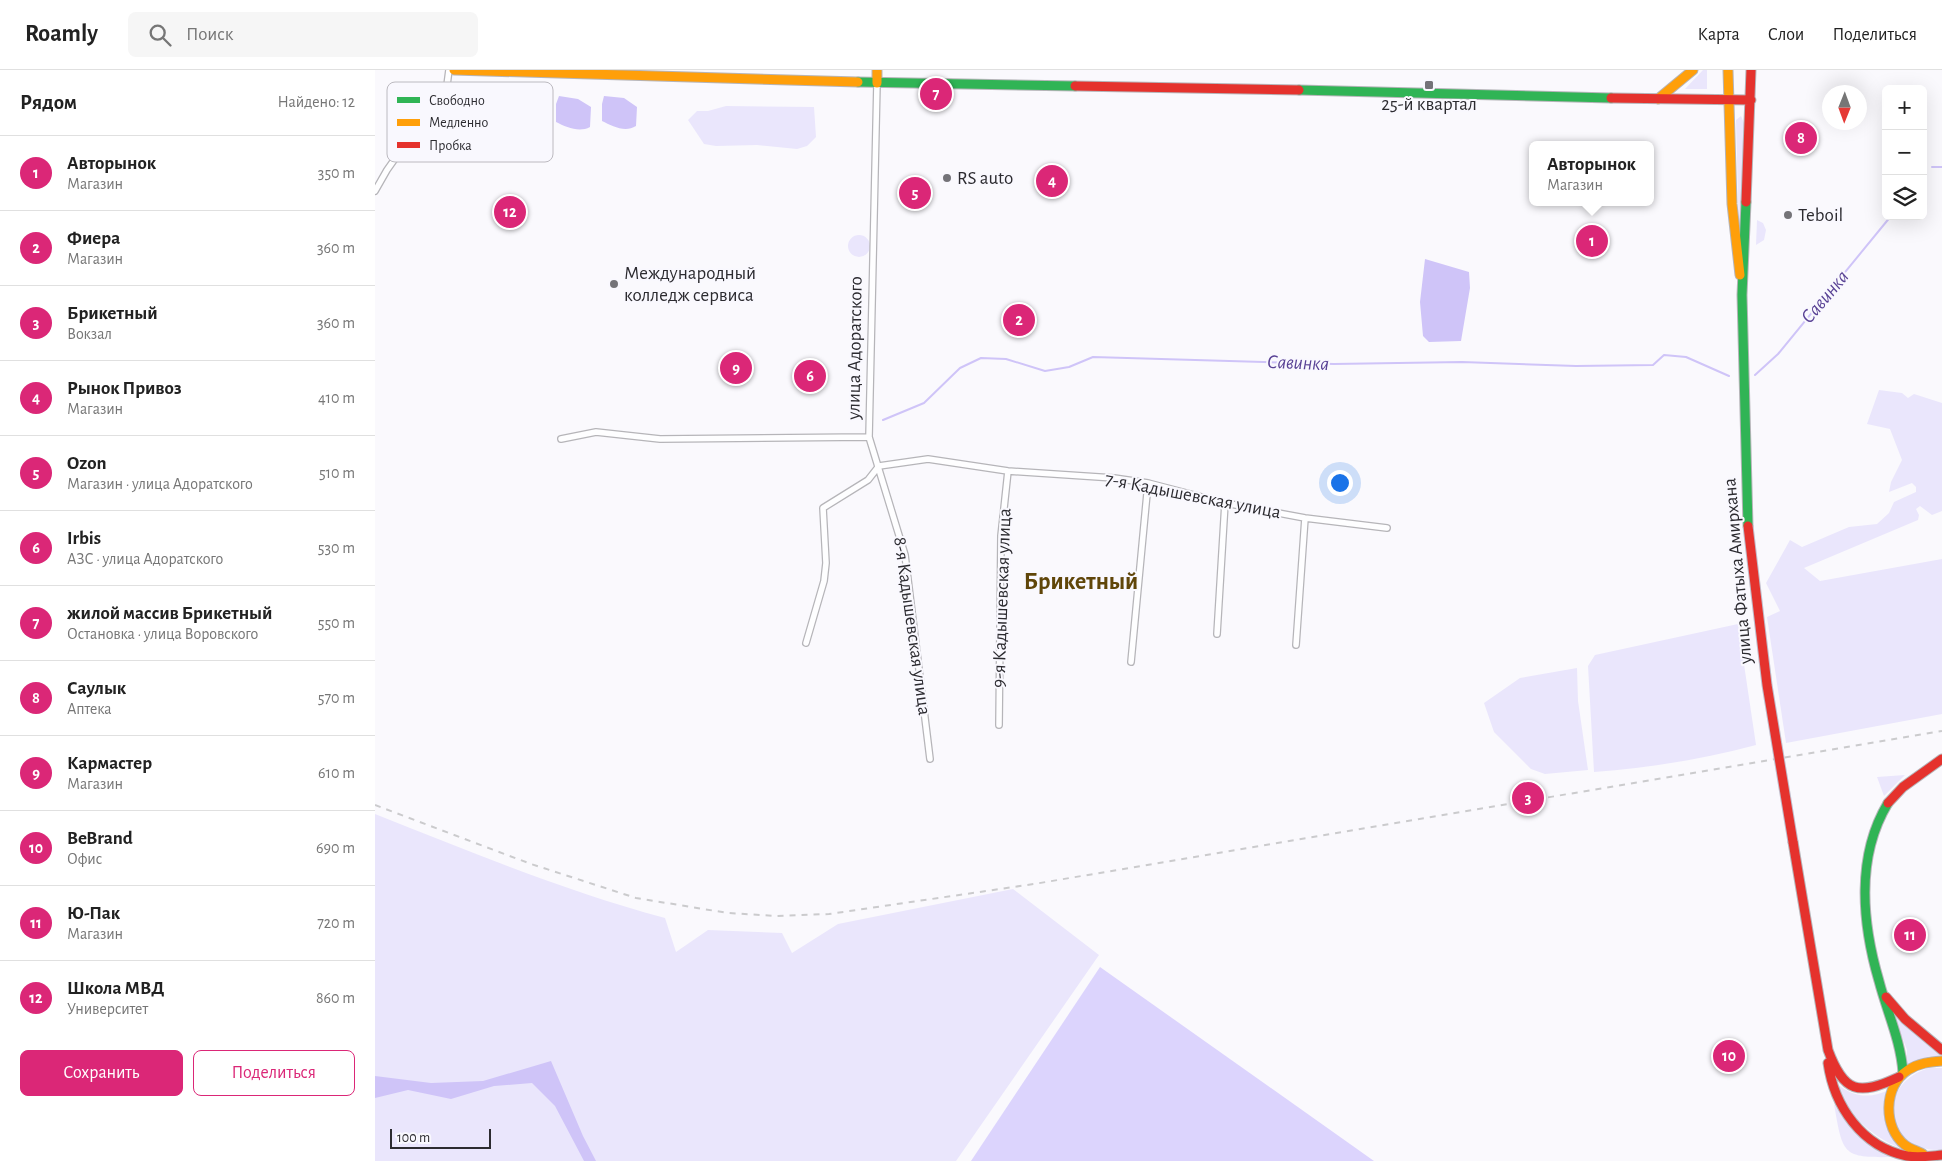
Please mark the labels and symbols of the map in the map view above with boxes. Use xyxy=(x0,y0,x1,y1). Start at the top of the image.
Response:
pin: 7 xyxy=(920,75,952,113)
marker: 25-й квартал xyxy=(1423,79,1435,91)
legend xyxy=(387,82,553,162)
north arrow xyxy=(1822,85,1867,130)
text: Свободно xyxy=(429,94,485,108)
place label: 25-й квартал xyxy=(1381,95,1477,114)
text: Медленно xyxy=(429,116,488,130)
pin: 8 xyxy=(1785,119,1817,157)
text: Пробка xyxy=(429,139,472,153)
pin: 4 xyxy=(1036,162,1068,200)
place label: RS auto xyxy=(957,169,1013,188)
marker: RS auto xyxy=(941,172,953,184)
pin: 5 xyxy=(899,174,931,212)
pin: 12 xyxy=(494,193,526,231)
place label: Teboil xyxy=(1798,206,1843,225)
marker: Teboil xyxy=(1782,209,1794,221)
pin: 1 xyxy=(1576,222,1608,260)
place label: Международный колледж сервиса xyxy=(624,264,756,305)
water label: Савинка xyxy=(1797,267,1853,327)
street label: улица Адоратского xyxy=(844,276,866,421)
marker: Международный колледж сервиса xyxy=(608,278,620,290)
pin: 2 xyxy=(1003,301,1035,339)
pin: 9 xyxy=(720,349,752,387)
water label: Савинка xyxy=(1267,352,1329,374)
pin: 6 xyxy=(794,357,826,395)
street label: 7-я Кадышевская улица xyxy=(1104,470,1283,522)
your location xyxy=(1327,470,1353,496)
street label: улица Фатыха Амирхана xyxy=(1720,477,1756,666)
street label: 9-я Кадышевская улица xyxy=(989,508,1015,688)
street label: 8-я Кадышевская улица xyxy=(890,536,934,717)
district label: Брикетный xyxy=(1024,570,1138,594)
pin: 3 xyxy=(1512,779,1544,817)
pin: 11 xyxy=(1894,916,1926,954)
pin: 10 xyxy=(1713,1037,1745,1075)
scale bar xyxy=(390,1126,491,1149)

